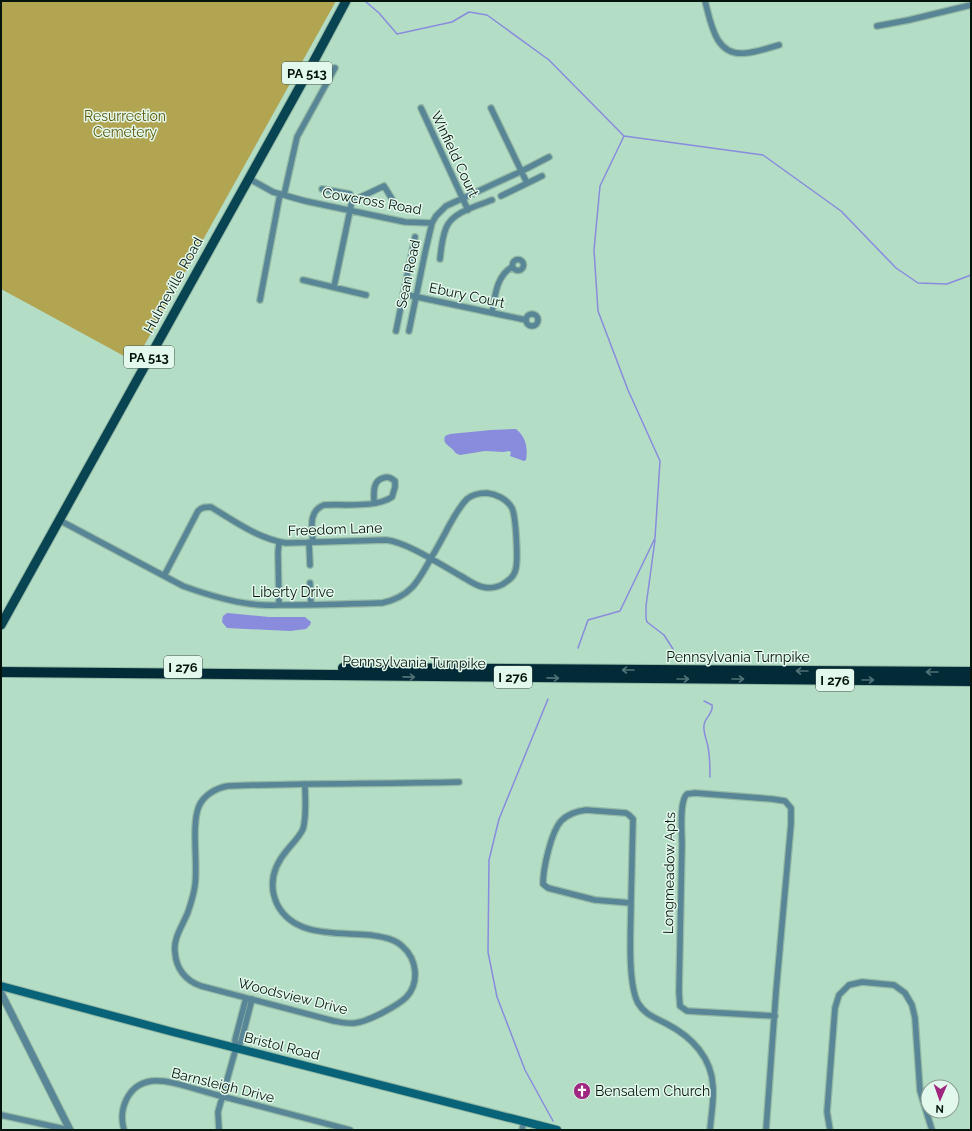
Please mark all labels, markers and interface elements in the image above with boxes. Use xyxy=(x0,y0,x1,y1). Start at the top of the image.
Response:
road number: PA 513 xyxy=(282,62,332,84)
park label: Resurrection Cemetery xyxy=(84,108,166,140)
street label: Winfield Court xyxy=(428,108,482,200)
street label: Cowcross Road xyxy=(321,184,423,218)
street label: Hulmeville Road xyxy=(140,234,206,336)
street label: Sean Road xyxy=(393,238,423,310)
street label: Ebury Court xyxy=(428,279,507,311)
road number: PA 513 xyxy=(124,346,174,368)
street label: Freedom Lane xyxy=(288,519,382,539)
street label: Liberty Drive xyxy=(252,584,334,600)
street label: Pennsylvania Turnpike xyxy=(666,649,810,665)
street label: Pennsylvania Turnpike xyxy=(342,653,486,671)
road number: I 276 xyxy=(164,656,202,678)
road number: I 276 xyxy=(494,666,532,688)
one-way arrow xyxy=(622,666,635,674)
one-way arrow xyxy=(796,667,809,675)
one-way arrow xyxy=(926,668,939,676)
road number: I 276 xyxy=(816,669,854,691)
one-way arrow xyxy=(402,673,415,680)
one-way arrow xyxy=(546,674,559,682)
one-way arrow xyxy=(676,675,689,683)
one-way arrow xyxy=(731,675,744,683)
one-way arrow xyxy=(861,676,874,684)
street label: Longmeadow Apts xyxy=(660,812,678,934)
street label: Woodsview Drive xyxy=(237,975,349,1017)
street label: Bristol Road xyxy=(242,1029,322,1063)
street label: Barnsleigh Drive xyxy=(170,1064,276,1106)
north arrow xyxy=(920,1079,960,1119)
church icon: Bensalem Church xyxy=(572,1081,592,1101)
place label: Bensalem Church xyxy=(595,1083,710,1099)
text: N xyxy=(935,1102,944,1115)

